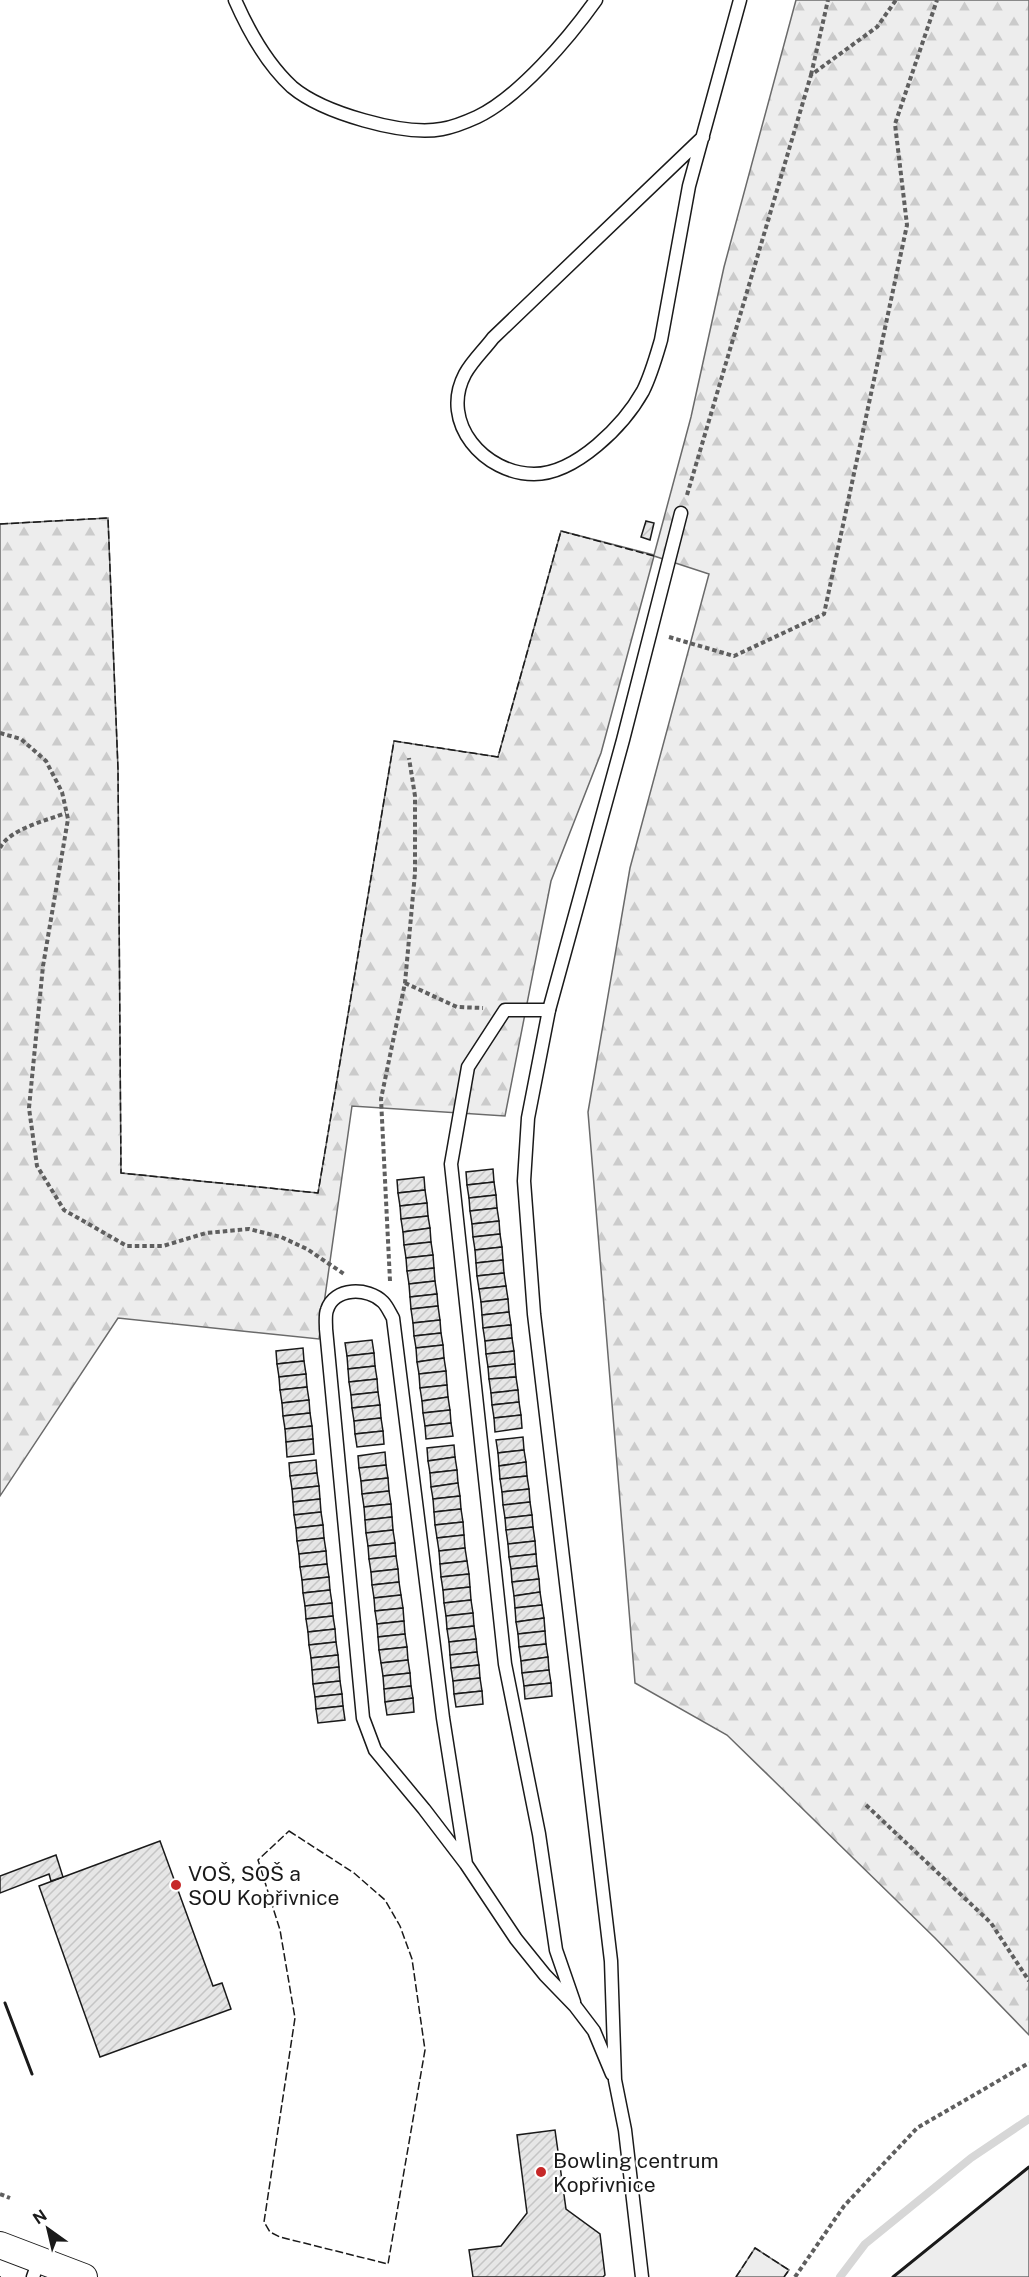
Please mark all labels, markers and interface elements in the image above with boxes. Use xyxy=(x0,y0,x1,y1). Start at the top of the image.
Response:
place label: VOŠ, SOŠ a SOU Kopřivnice xyxy=(188,1861,339,1910)
marker: VOŠ, SOŠ a SOU Kopřivnice xyxy=(169,1878,183,1892)
place label: Bowling centrum Kopřivnice xyxy=(553,2148,719,2197)
marker: Bowling centrum Kopřivnice xyxy=(534,2165,548,2179)
north arrow xyxy=(18,2199,78,2259)
text: N xyxy=(29,2206,50,2228)

